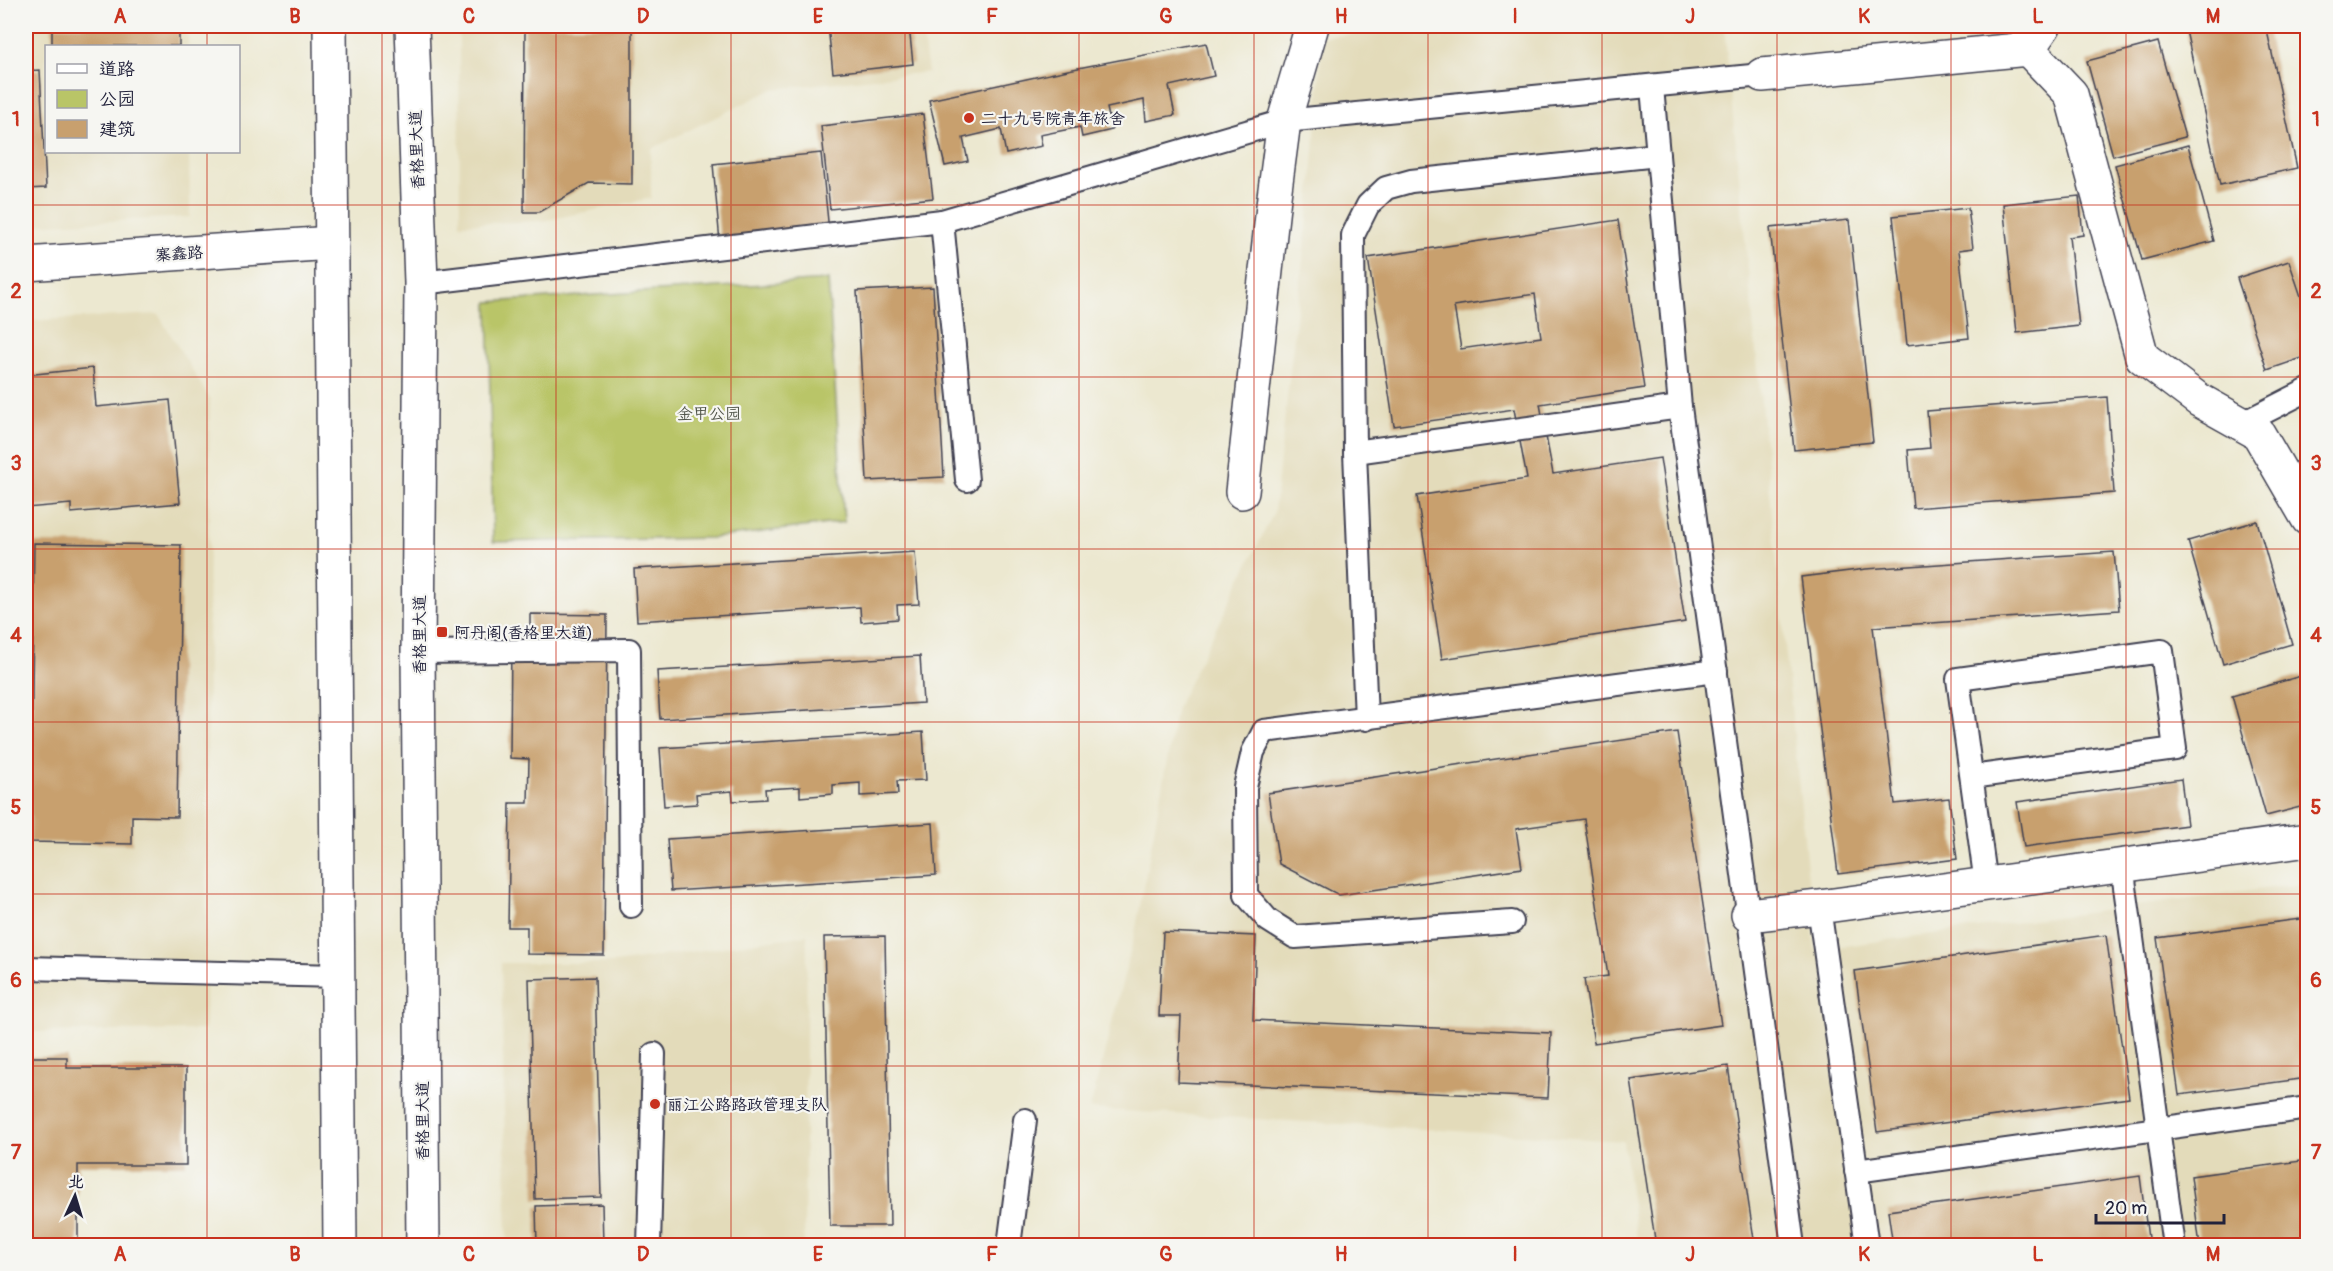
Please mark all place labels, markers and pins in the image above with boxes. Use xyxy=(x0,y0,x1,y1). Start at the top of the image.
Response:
place label: 二十九号院青年旅舍 xyxy=(981,109,1125,129)
marker: 二十九号院青年旅舍 xyxy=(962,111,976,125)
place label: 阿丹阁(香格里大道) xyxy=(454,623,593,643)
marker: 阿丹阁(香格里大道) xyxy=(435,625,449,639)
place label: 丽江公路路政管理支队 xyxy=(667,1095,827,1115)
marker: 丽江公路路政管理支队 xyxy=(648,1097,662,1111)

